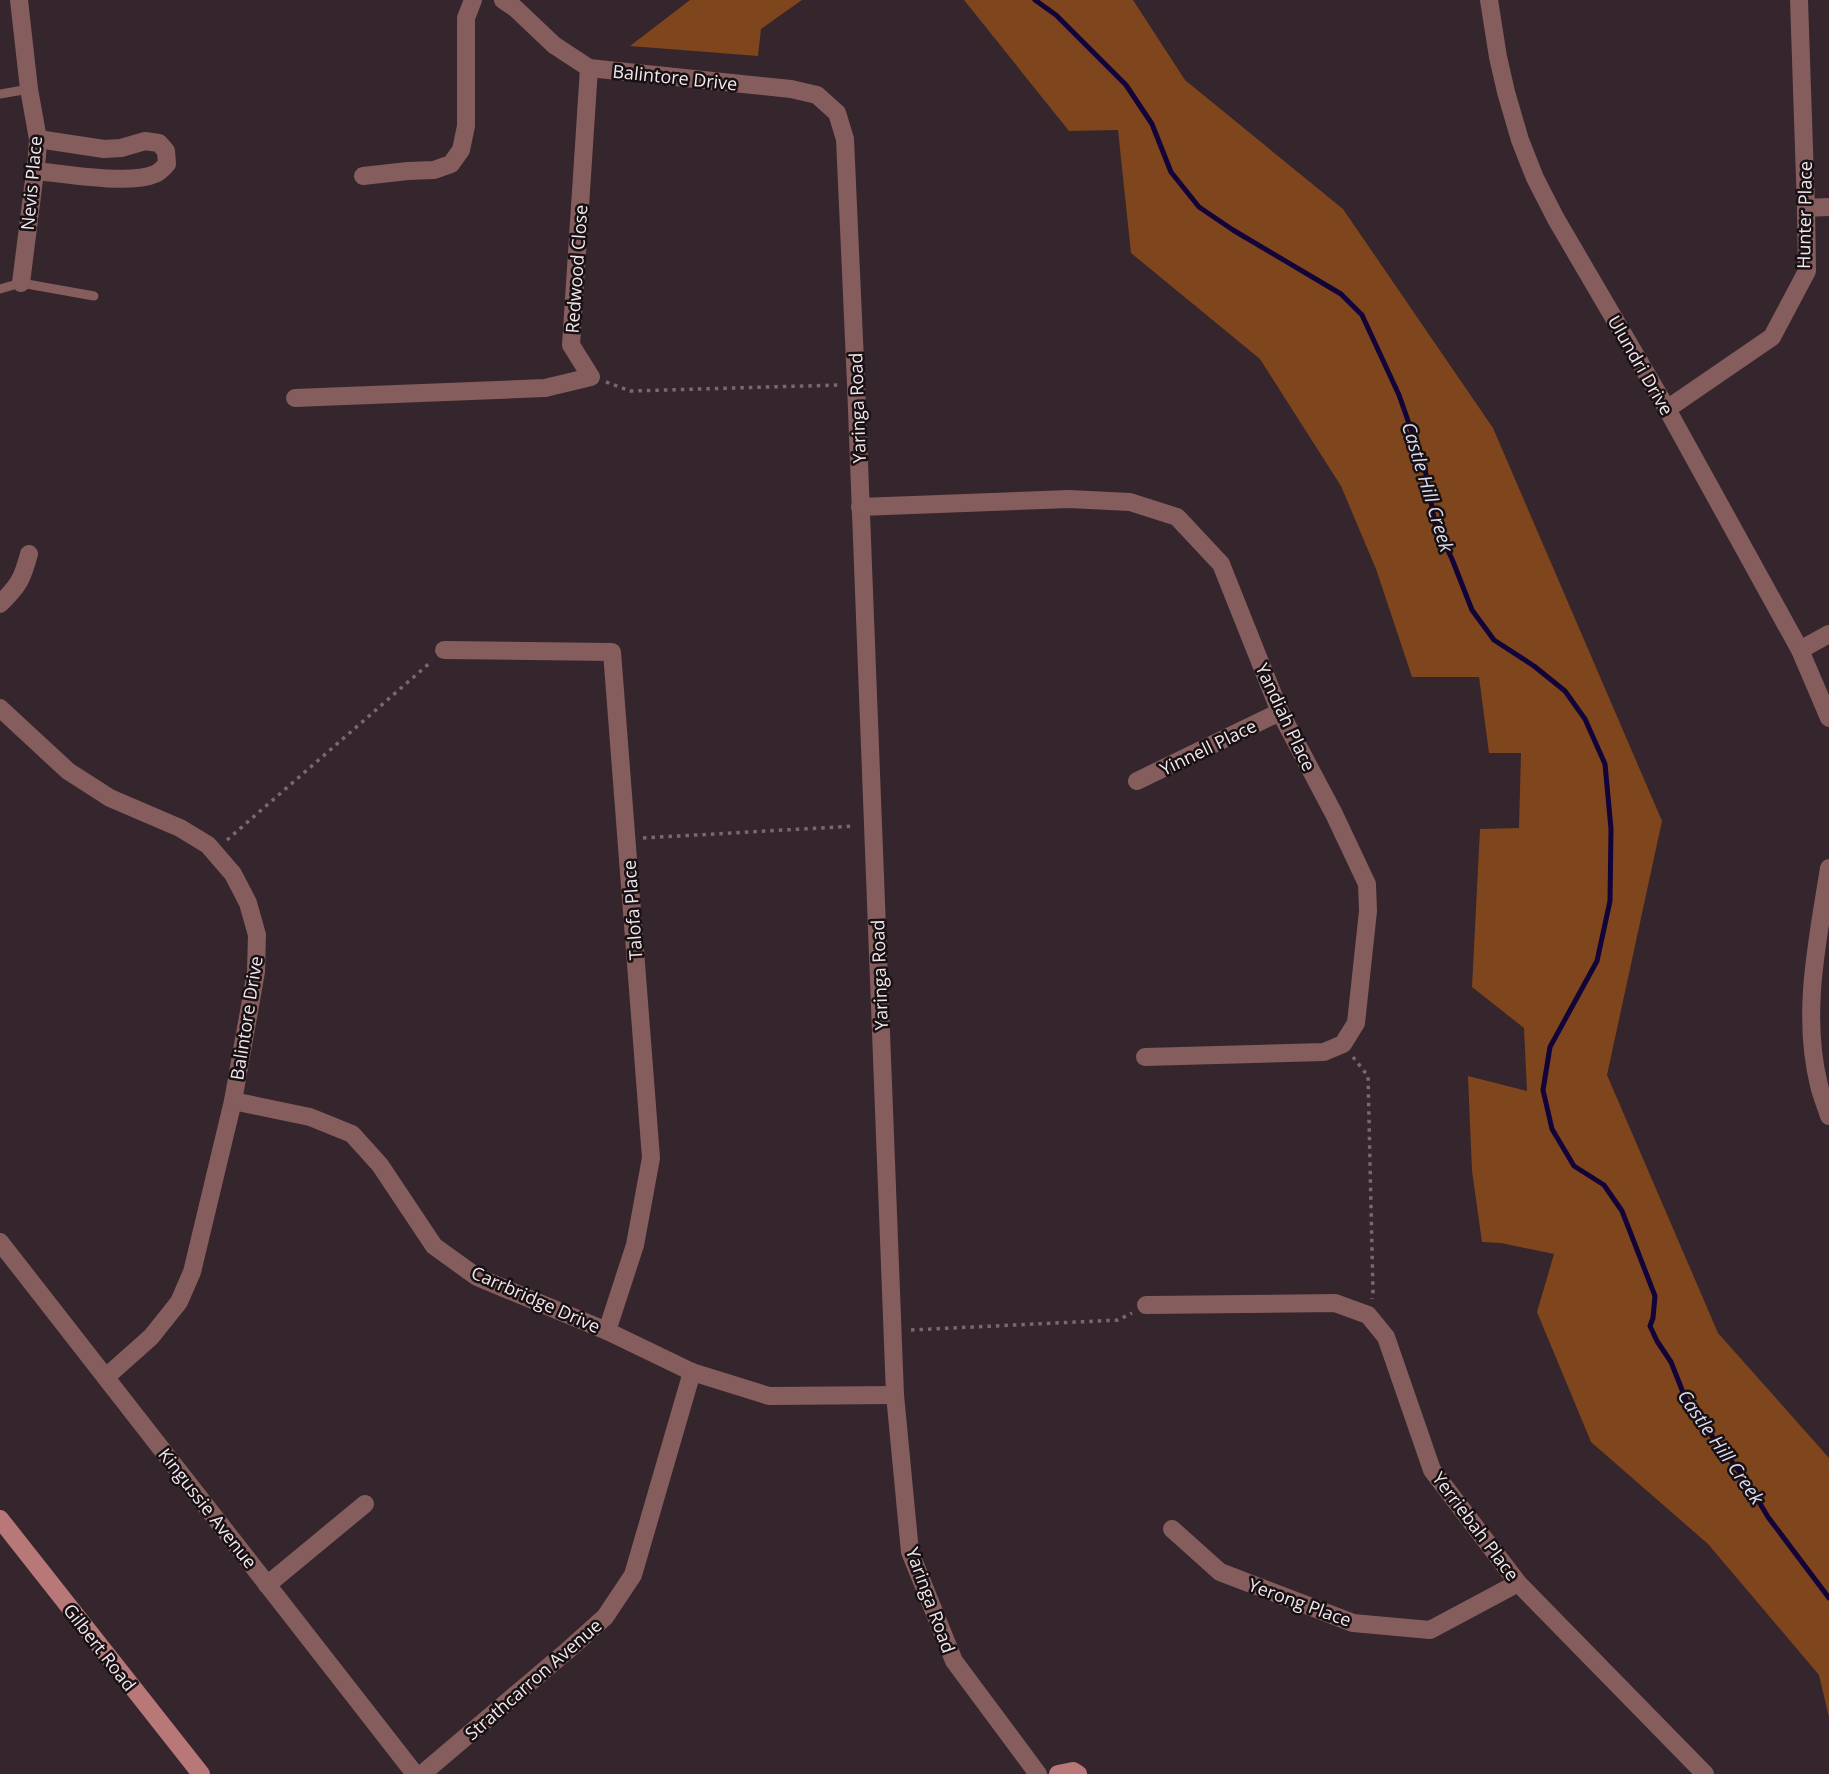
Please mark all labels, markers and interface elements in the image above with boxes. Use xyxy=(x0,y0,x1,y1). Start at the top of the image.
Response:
street label: Balintore Drive xyxy=(611,59,739,95)
street label: Nevis Place xyxy=(15,135,47,231)
street label: Hunter Place xyxy=(1791,161,1817,269)
street label: Redwood Close xyxy=(560,204,592,334)
street label: Ulundri Drive xyxy=(1603,311,1679,419)
street label: Yaringa Road xyxy=(843,352,871,464)
water label: Castle Hill Creek xyxy=(1396,419,1460,556)
street label: Yandiah Place xyxy=(1251,659,1321,775)
street label: Yinnell Place xyxy=(1156,713,1260,781)
street label: Talofa Place xyxy=(617,859,647,961)
street label: Yaringa Road xyxy=(865,919,893,1031)
street label: Balintore Drive xyxy=(224,954,268,1082)
street label: Carrbridge Drive xyxy=(468,1260,604,1338)
water label: Castle Hill Creek xyxy=(1672,1384,1771,1510)
street label: Kingussie Avenue xyxy=(153,1443,263,1573)
street label: Yerriebah Place xyxy=(1427,1467,1525,1585)
street label: Yaringa Road xyxy=(901,1544,961,1656)
street label: Yerong Place xyxy=(1245,1572,1355,1632)
street label: Gilbert Road xyxy=(58,1598,142,1696)
street label: Strathcarron Avenue xyxy=(460,1613,606,1745)

